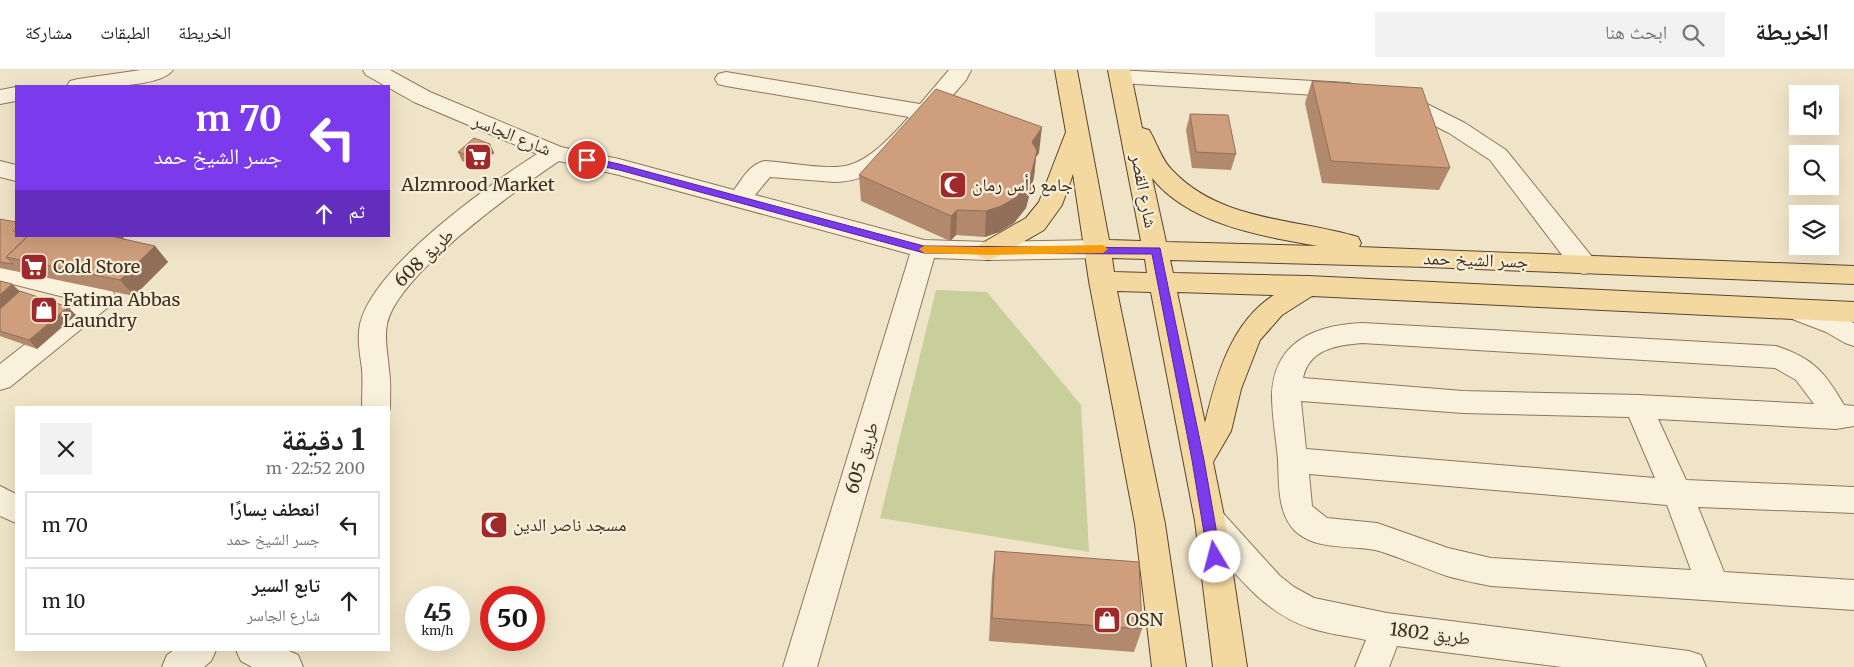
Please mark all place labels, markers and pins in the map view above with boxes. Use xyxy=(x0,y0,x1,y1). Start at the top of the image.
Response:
pin xyxy=(566,139,608,181)
supermarket icon: Alzmrood Market xyxy=(463,142,493,172)
mosque icon: جامع رأس رمان xyxy=(938,170,968,200)
place label: Alzmrood Market xyxy=(400,173,555,196)
place label: جامع رأس رمان xyxy=(972,173,1073,197)
supermarket icon: Cold Store xyxy=(19,252,49,282)
place label: Cold Store xyxy=(53,255,140,278)
place label: Fatima Abbas Laundry xyxy=(63,288,181,332)
shop icon: Fatima Abbas Laundry xyxy=(29,295,59,325)
mosque icon: مسجد ناصر الدين xyxy=(479,510,509,540)
place label: مسجد ناصر الدين xyxy=(513,513,626,536)
shop icon: OSN xyxy=(1092,605,1122,635)
place label: OSN xyxy=(1126,608,1163,631)

